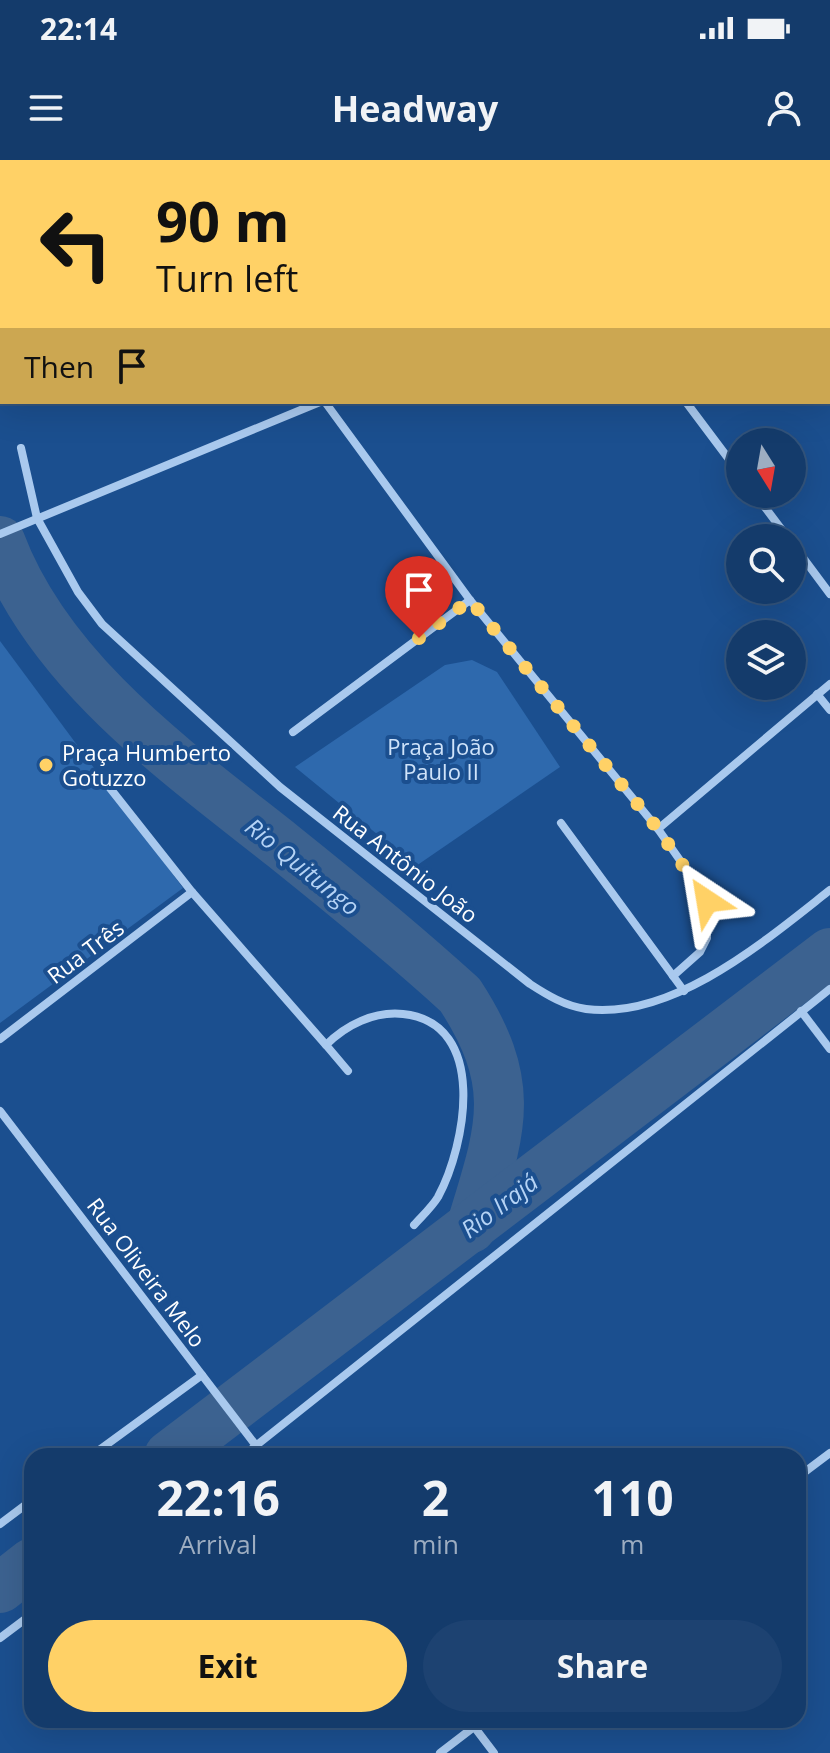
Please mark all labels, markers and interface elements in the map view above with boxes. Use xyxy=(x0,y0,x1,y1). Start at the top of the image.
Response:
text: 22:14 xyxy=(40,8,117,49)
text: Headway xyxy=(332,84,498,133)
icon: menu xyxy=(24,86,68,130)
icon: person xyxy=(762,86,806,130)
text: 90 m xyxy=(156,182,290,258)
icon: left xyxy=(24,192,128,296)
text: Turn left xyxy=(156,254,298,303)
icon: arrive xyxy=(110,344,154,388)
text: Then xyxy=(24,346,94,387)
north arrow xyxy=(726,428,806,508)
map controls xyxy=(726,428,806,700)
button: search xyxy=(726,524,806,604)
pin xyxy=(385,556,453,638)
icon: arrive xyxy=(397,568,441,612)
button: layers xyxy=(726,620,806,700)
park label: Praça João Paulo II xyxy=(387,731,495,786)
place label: Praça Humberto Gotuzzo xyxy=(62,737,231,792)
marker: Praça Humberto Gotuzzo xyxy=(37,756,55,774)
street label: Rua Antônio João xyxy=(327,797,485,929)
water label: Rio Quitungo xyxy=(239,810,367,922)
position arrow xyxy=(665,859,749,943)
street label: Rua Três xyxy=(40,912,130,990)
water label: Rio Irajá xyxy=(454,1165,545,1245)
street label: Rua Oliveira Melo xyxy=(81,1191,213,1353)
text: 22:16 xyxy=(156,1465,280,1530)
text: 2 xyxy=(422,1465,449,1530)
text: 110 xyxy=(591,1465,674,1530)
text: Arrival xyxy=(179,1526,257,1562)
text: min xyxy=(412,1526,459,1562)
text: m xyxy=(620,1526,644,1562)
button: Exit xyxy=(48,1620,407,1712)
button: Share xyxy=(423,1620,782,1712)

